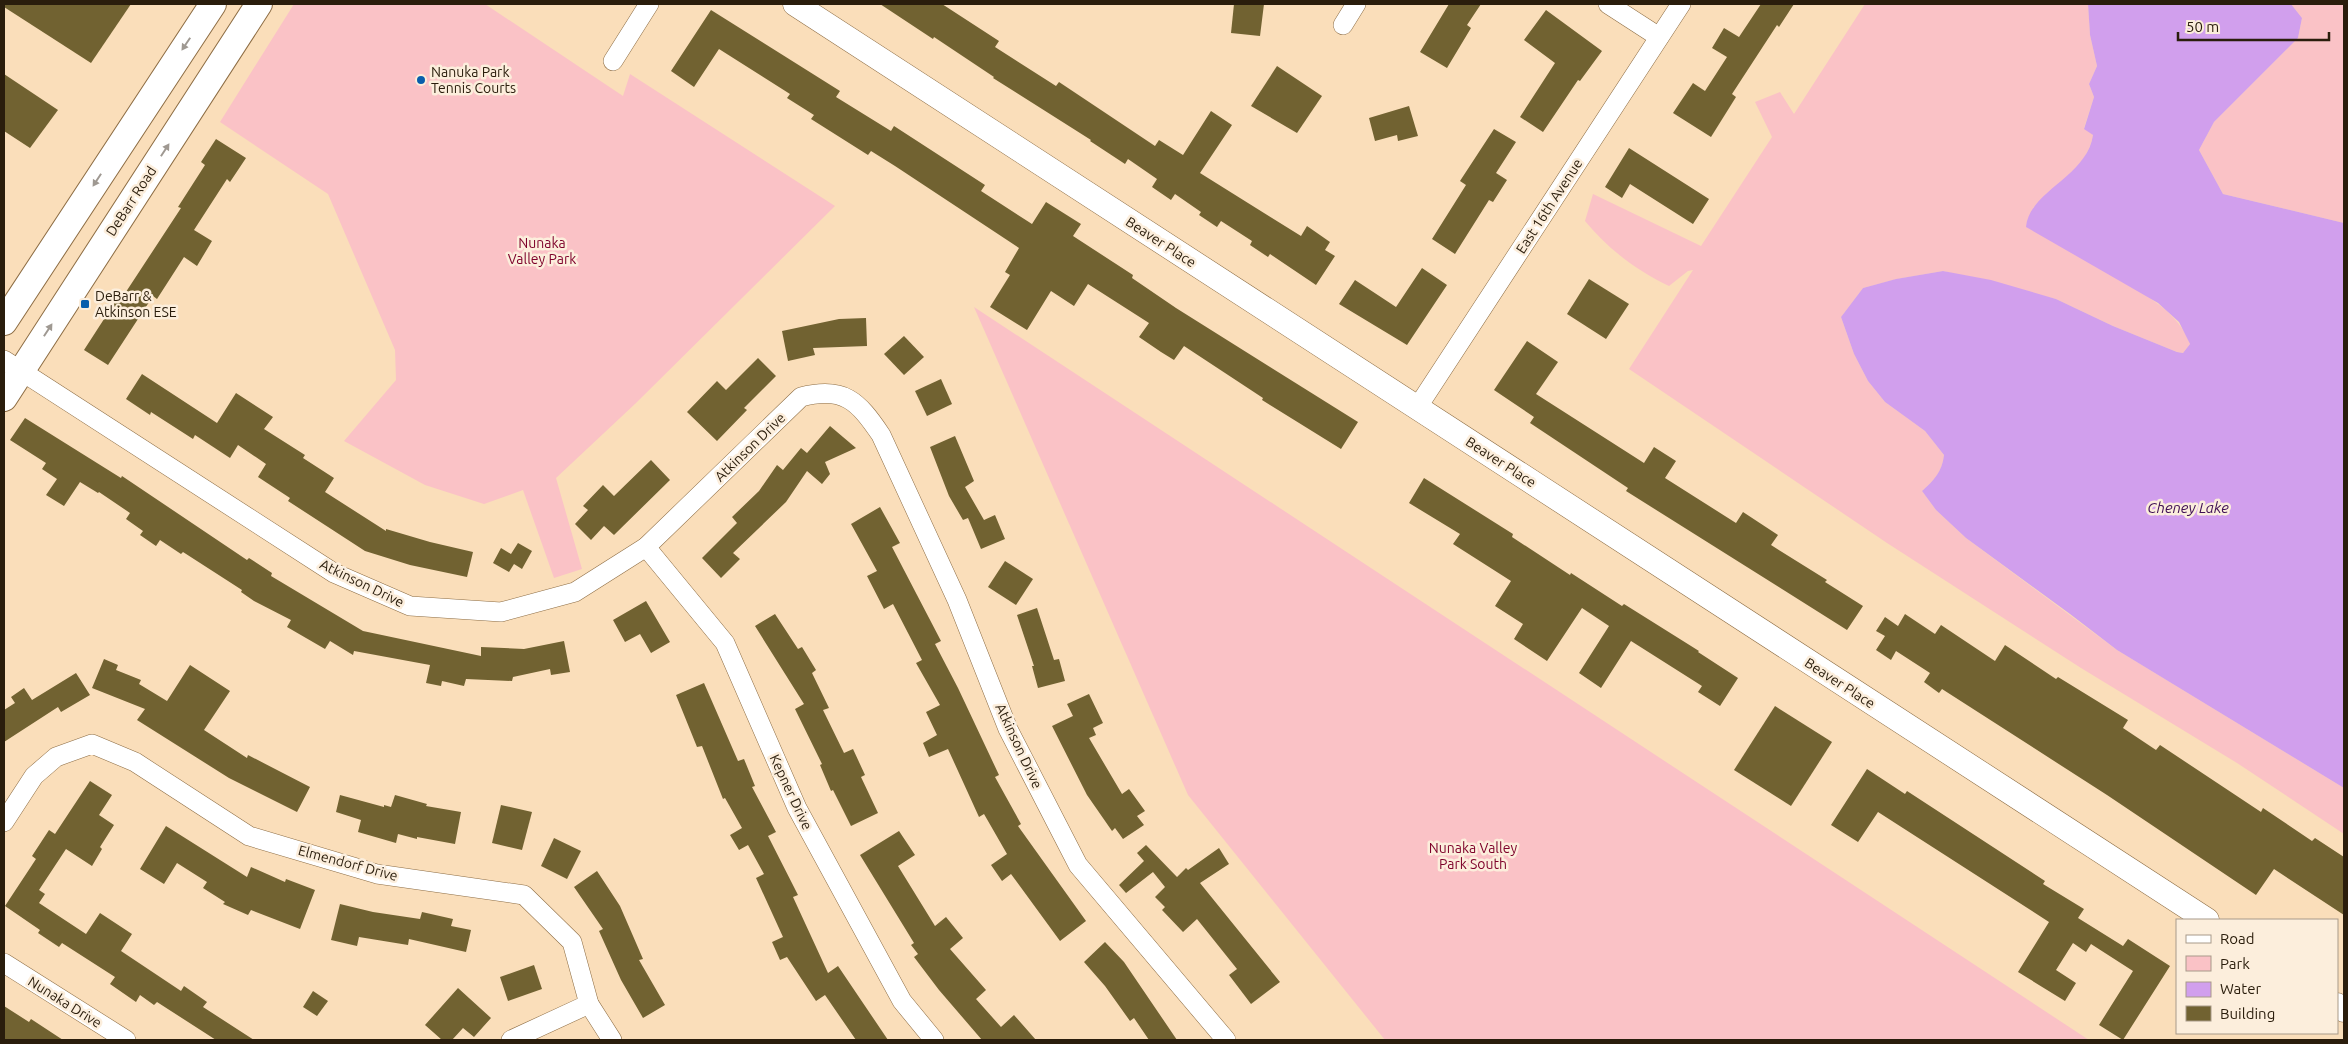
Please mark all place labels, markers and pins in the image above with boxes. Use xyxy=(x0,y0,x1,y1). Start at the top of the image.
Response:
place label: Nanuka Park Tennis Courts xyxy=(431,64,516,96)
marker: Nanuka Park Tennis Courts xyxy=(415,74,427,86)
place label: DeBarr & Atkinson ESE xyxy=(95,288,177,320)
marker: DeBarr & Atkinson ESE xyxy=(79,298,91,310)

